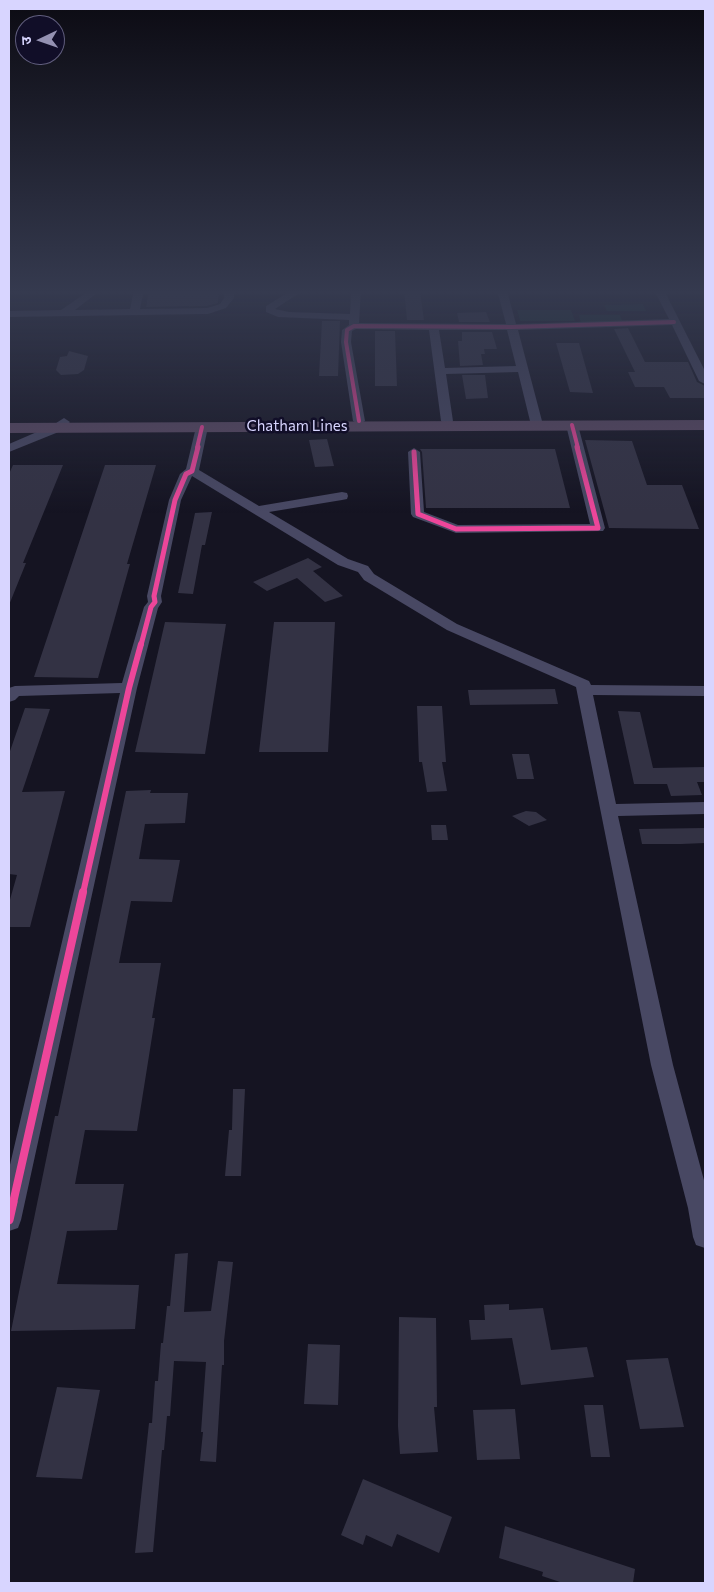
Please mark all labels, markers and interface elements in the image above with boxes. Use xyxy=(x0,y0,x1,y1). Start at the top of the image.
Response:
north arrow xyxy=(15,15,65,65)
text: उ xyxy=(17,36,34,45)
street label: Chatham Lines xyxy=(246,417,348,435)

